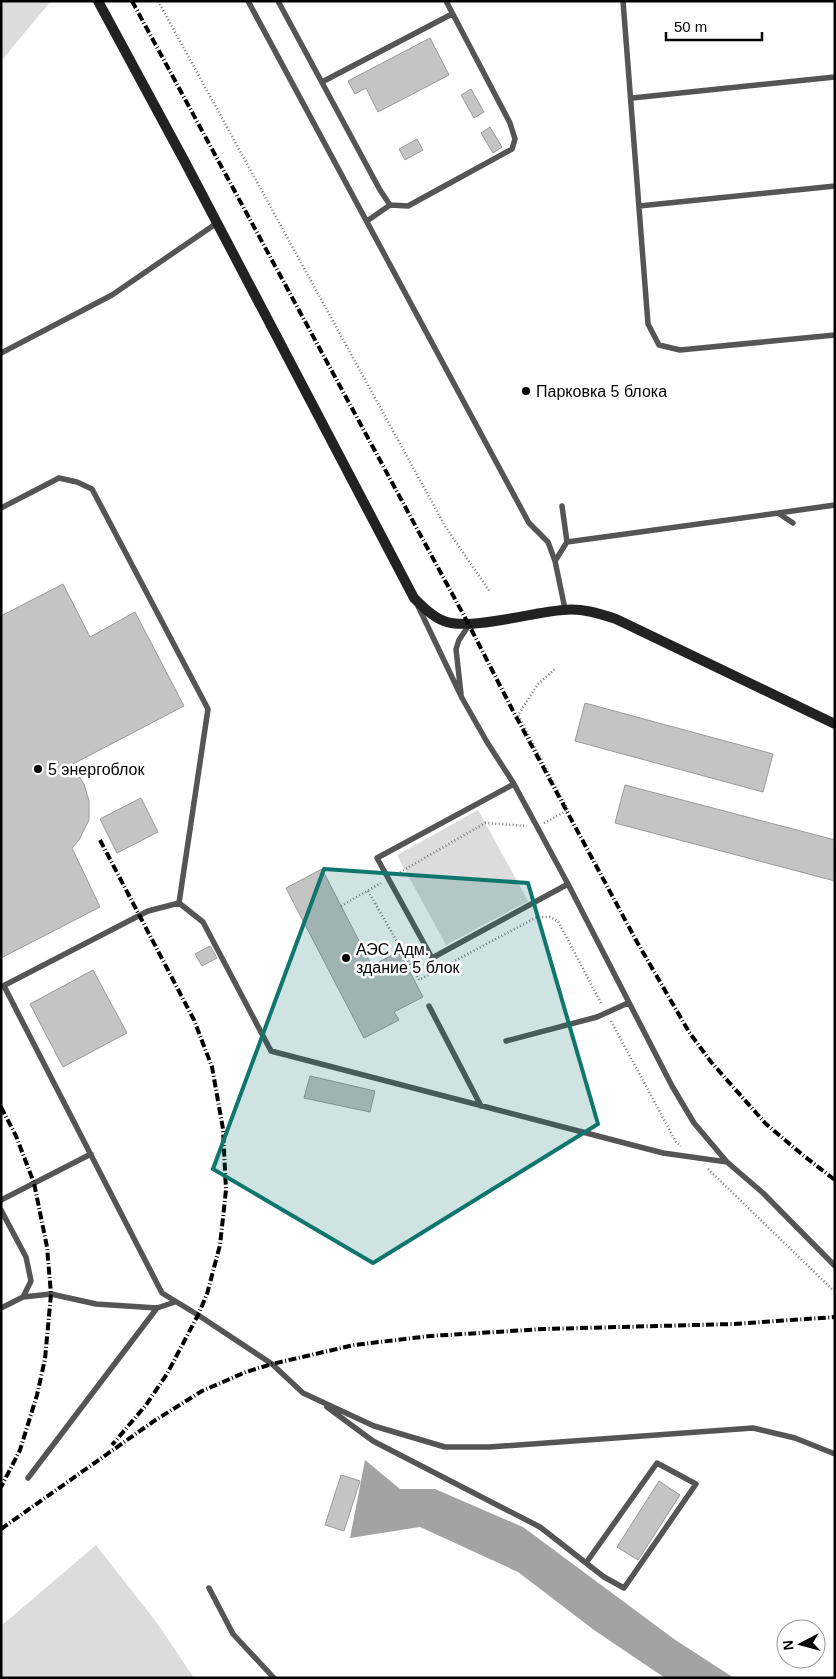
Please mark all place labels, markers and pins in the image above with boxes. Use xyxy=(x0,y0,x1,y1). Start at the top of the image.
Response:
place label: Парковка 5 блока xyxy=(536,383,667,400)
marker: Парковка 5 блока xyxy=(520,385,532,397)
place label: 5 энергоблок xyxy=(48,761,145,778)
marker: 5 энергоблок xyxy=(32,763,44,775)
place label: АЭС Адм. здание 5 блок xyxy=(356,941,461,976)
marker: АЭС Адм. здание 5 блок xyxy=(340,952,352,964)

